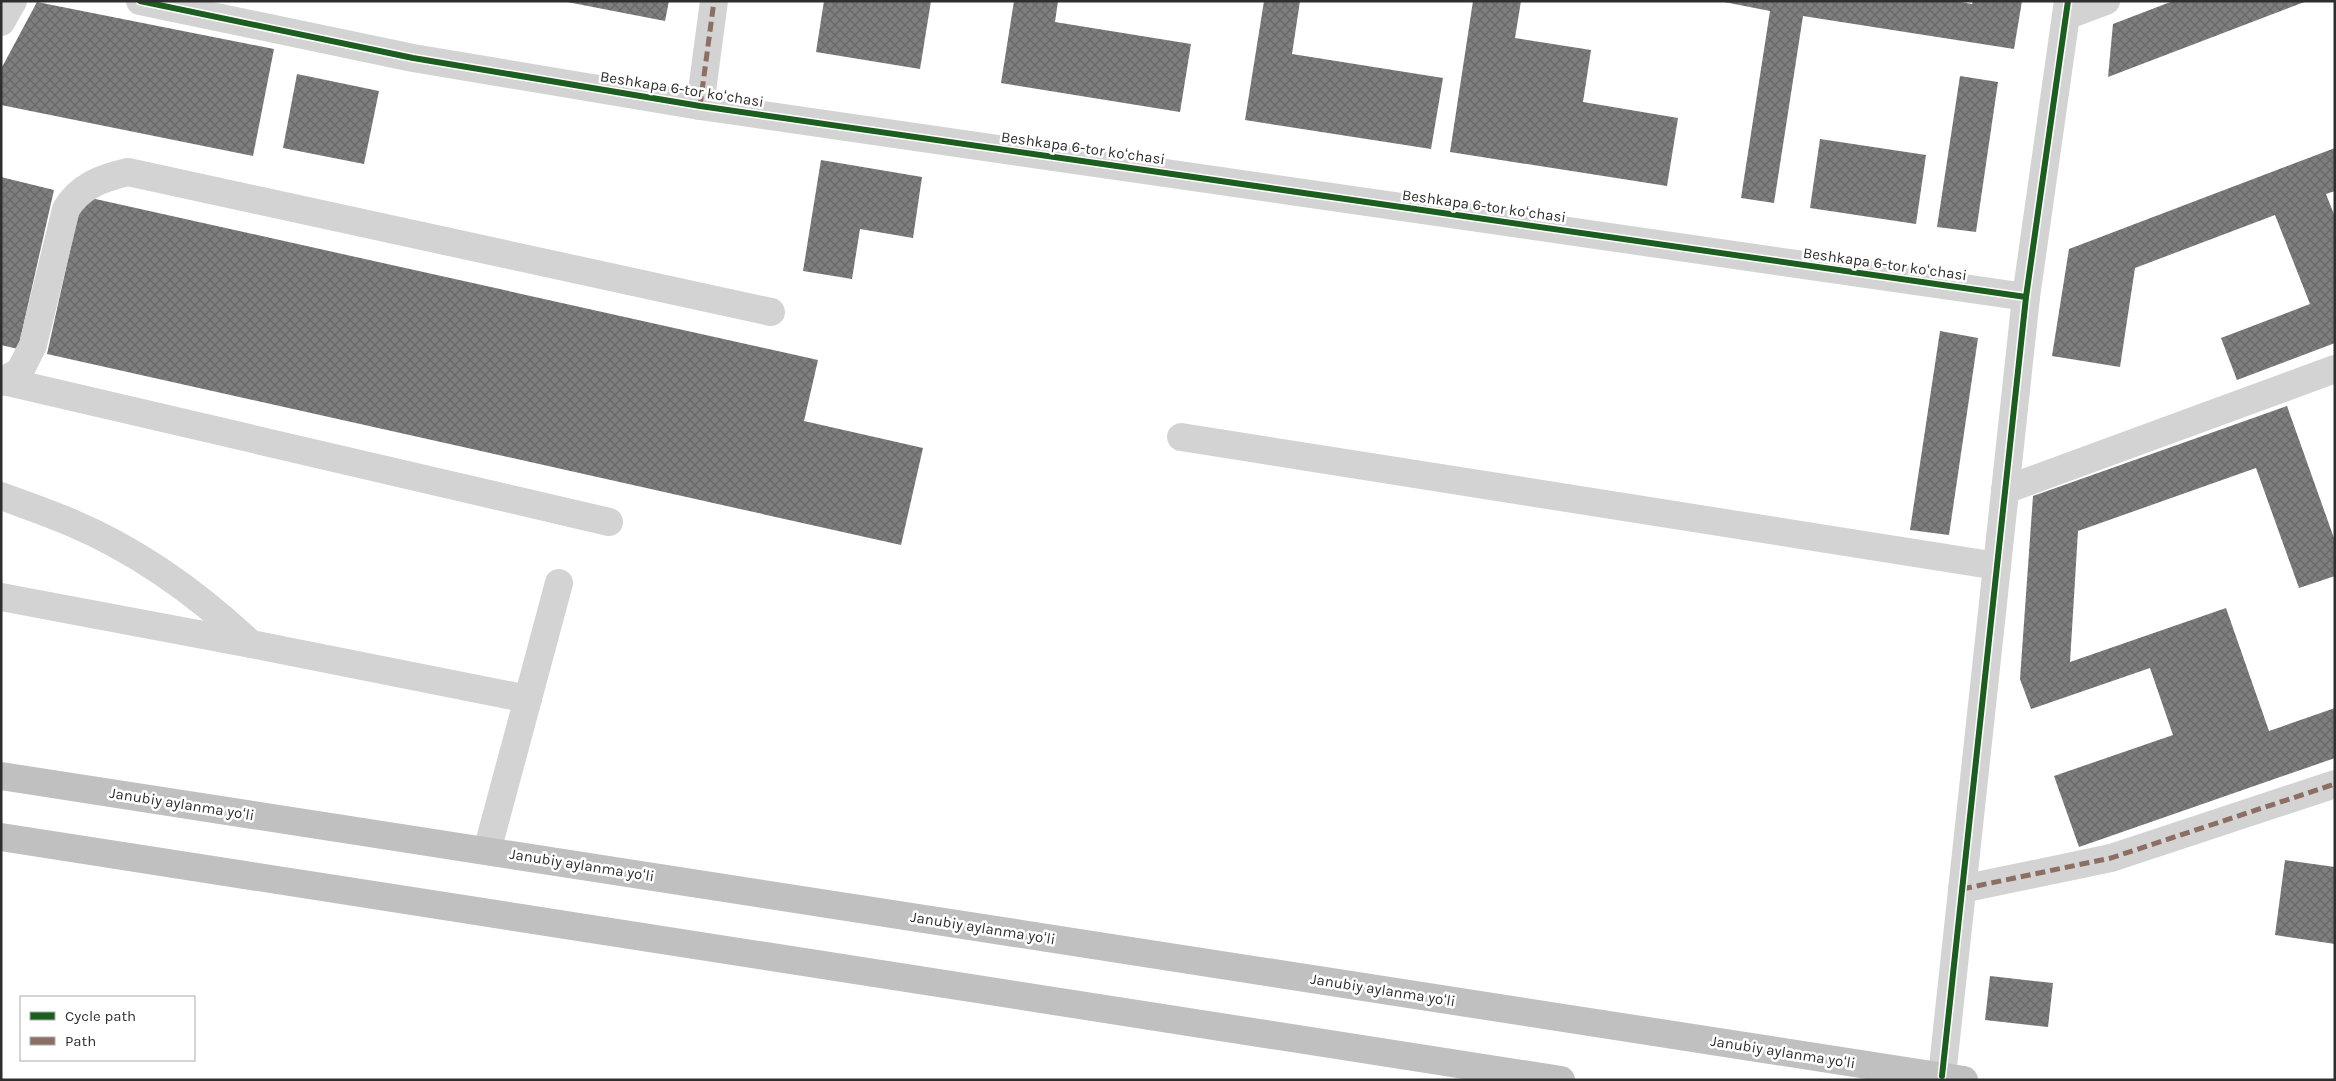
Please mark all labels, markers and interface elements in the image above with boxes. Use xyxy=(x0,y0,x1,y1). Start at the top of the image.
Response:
street label: Beshkapa 6-tor koʻchasi xyxy=(599,67,765,111)
street label: Beshkapa 6-tor koʻchasi xyxy=(1000,128,1166,168)
street label: Beshkapa 6-tor koʻchasi xyxy=(1401,186,1567,226)
street label: Beshkapa 6-tor koʻchasi xyxy=(1802,244,1968,284)
street label: Janubiy aylanma yoʻli xyxy=(108,784,256,824)
street label: Janubiy aylanma yoʻli xyxy=(508,845,656,885)
street label: Janubiy aylanma yoʻli xyxy=(909,908,1057,948)
street label: Janubiy aylanma yoʻli xyxy=(1309,970,1457,1010)
legend xyxy=(20,996,195,1061)
text: Cycle path xyxy=(65,1007,136,1025)
text: Path xyxy=(65,1032,96,1050)
street label: Janubiy aylanma yoʻli xyxy=(1709,1032,1857,1072)

